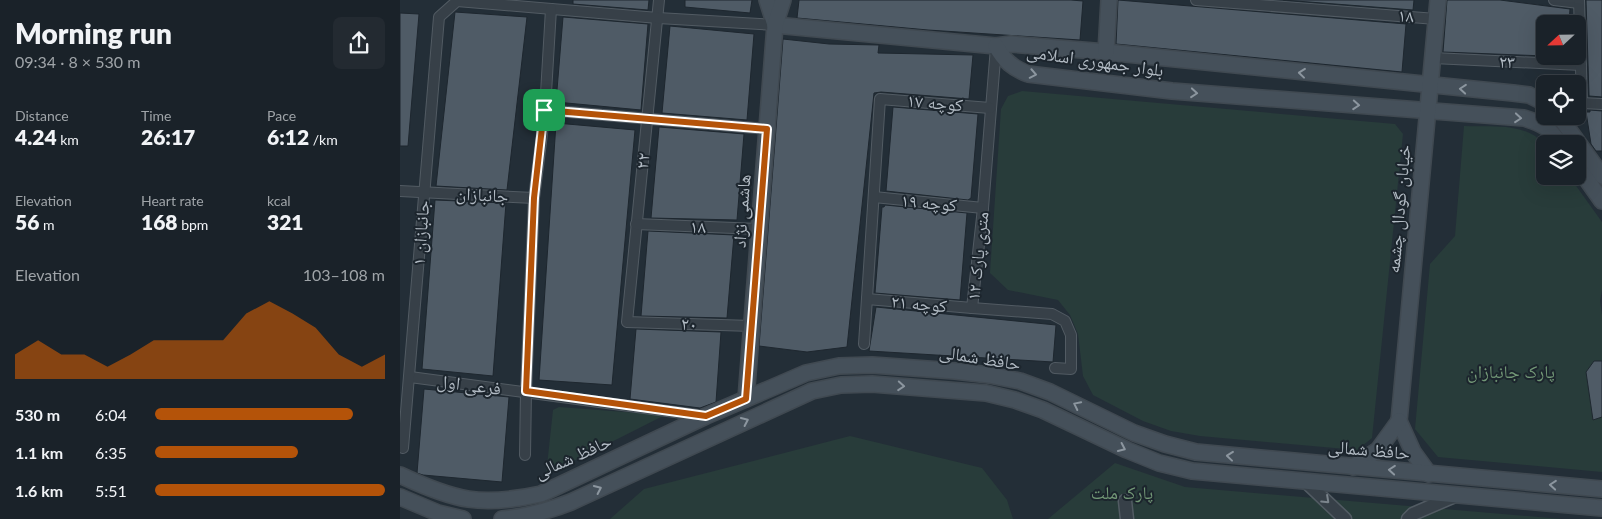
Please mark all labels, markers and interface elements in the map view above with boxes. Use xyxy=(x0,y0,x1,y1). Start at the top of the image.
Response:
street label: ۱۸ xyxy=(1397,3,1415,27)
north arrow xyxy=(1536,15,1586,65)
map controls xyxy=(1536,15,1586,185)
text: Morning run xyxy=(15,16,172,50)
button: share xyxy=(333,17,385,69)
street label: بلوار جمهوری اسلامی xyxy=(1025,40,1165,82)
street label: ۲۳ xyxy=(1499,50,1515,72)
text: 09:34 · 8 × 530 m xyxy=(15,52,140,71)
one-way arrow xyxy=(1028,68,1037,79)
one-way arrow xyxy=(1297,68,1305,79)
button: locate xyxy=(1536,75,1586,125)
one-way arrow xyxy=(1459,84,1467,95)
one-way arrow xyxy=(1190,87,1198,98)
pin xyxy=(523,89,565,131)
street label: کوچه ۱۷ xyxy=(906,89,965,116)
icon: arrive xyxy=(530,96,558,124)
one-way arrow xyxy=(1352,100,1360,111)
text: Distance xyxy=(15,107,69,124)
text: Time xyxy=(141,107,172,124)
text: Pace xyxy=(267,107,296,124)
one-way arrow xyxy=(1514,112,1522,123)
text: 4.24 xyxy=(15,124,57,149)
text: 26:17 xyxy=(141,124,195,149)
text: 6:12 xyxy=(267,124,309,149)
text: km xyxy=(57,131,79,148)
text: /km xyxy=(309,131,338,148)
button: layers xyxy=(1536,135,1586,185)
street label: خیابان گودال چشمه xyxy=(1381,144,1416,274)
street label: ۲۲ xyxy=(630,152,654,170)
street label: هاشمی نژاد xyxy=(727,173,756,249)
street label: جانبازان xyxy=(455,182,509,207)
street label: کوچه ۱۹ xyxy=(900,189,959,216)
text: Elevation xyxy=(15,192,72,209)
text: Heart rate xyxy=(141,192,204,209)
text: kcal xyxy=(267,192,291,209)
street label: جانبازان ۱ xyxy=(407,200,434,266)
text: 56 xyxy=(15,209,39,234)
text: 168 xyxy=(141,209,178,234)
text: 321 xyxy=(267,209,304,234)
street label: ۱۲ متری پارک xyxy=(961,210,994,301)
street label: ۱۸ xyxy=(690,215,706,237)
text: m xyxy=(39,216,54,233)
text: bpm xyxy=(178,216,208,233)
text: Elevation xyxy=(15,265,80,284)
text: 103–108 m xyxy=(303,265,385,284)
street label: کوچه ۲۱ xyxy=(890,290,949,317)
street label: ۲۰ xyxy=(681,312,697,334)
street label: حافظ شمالی xyxy=(938,340,1022,375)
park label: پارک جانبازان xyxy=(1467,360,1555,383)
street label: فرعی اول xyxy=(436,369,502,400)
one-way arrow xyxy=(897,380,905,391)
one-way arrow xyxy=(1073,401,1082,411)
text: 530 m xyxy=(15,405,60,424)
text: 6:04 xyxy=(95,405,127,424)
one-way arrow xyxy=(740,416,749,427)
street label: حافظ شمالی xyxy=(531,429,615,484)
street label: حافظ شمالی xyxy=(1327,434,1411,465)
one-way arrow xyxy=(1117,441,1126,452)
text: 1.1 km xyxy=(15,443,63,462)
text: 6:35 xyxy=(95,443,127,462)
one-way arrow xyxy=(1225,451,1233,462)
one-way arrow xyxy=(1387,465,1395,476)
one-way arrow xyxy=(1549,479,1557,490)
text: 1.6 km xyxy=(15,481,63,500)
text: 5:51 xyxy=(95,481,127,500)
park label: پارک ملت xyxy=(1091,481,1153,504)
one-way arrow xyxy=(593,485,602,496)
one-way arrow xyxy=(1320,494,1329,503)

